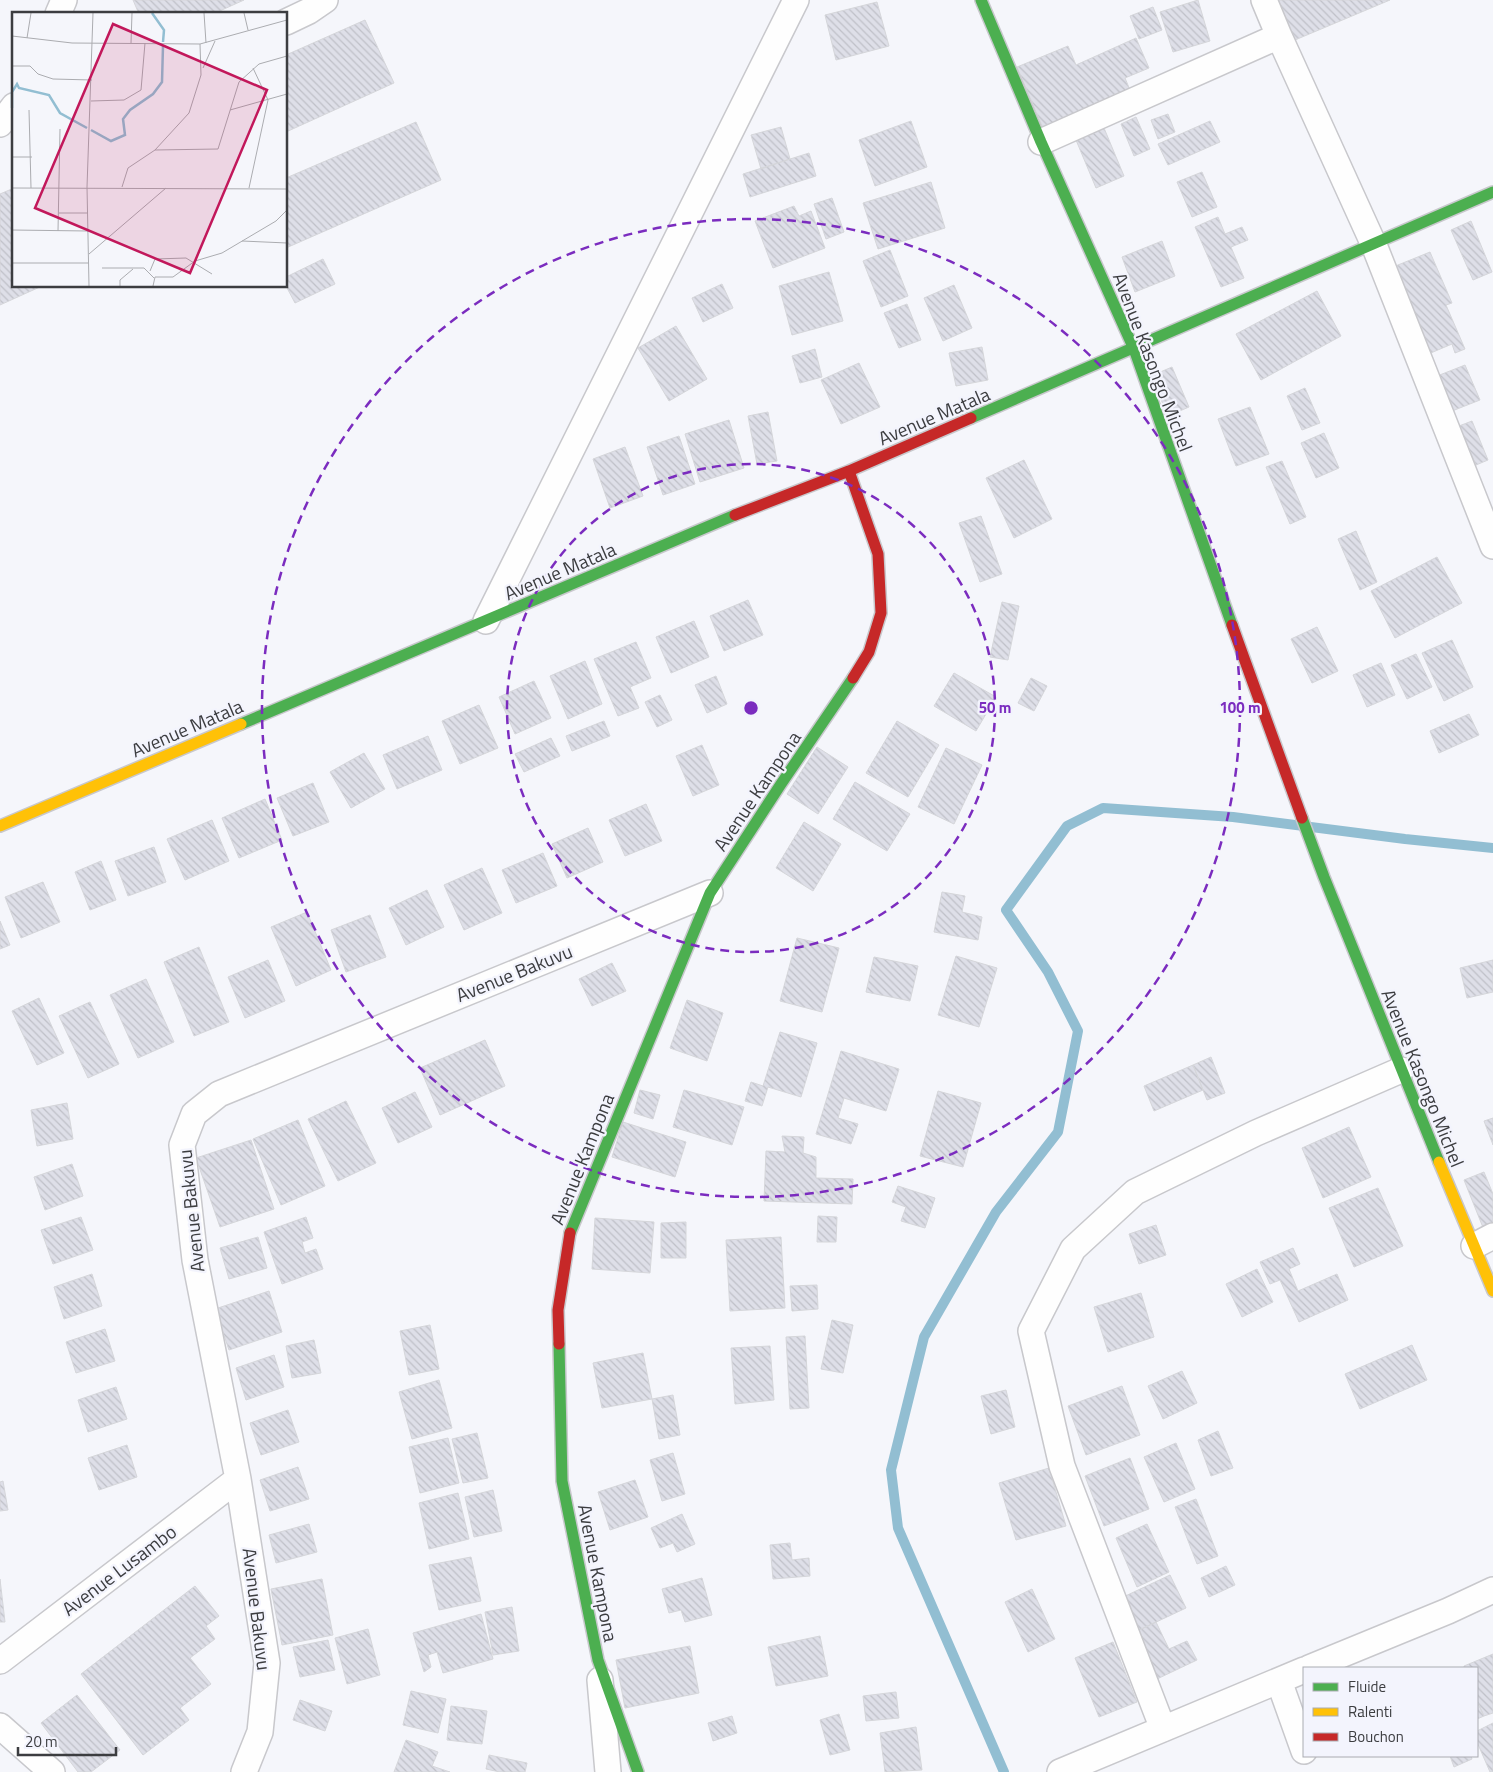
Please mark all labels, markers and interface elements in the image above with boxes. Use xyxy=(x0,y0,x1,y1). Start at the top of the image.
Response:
inset map xyxy=(12,12,288,288)
street label: Avenue Kasongo Michel xyxy=(1106,268,1201,456)
street label: Avenue Matala xyxy=(873,379,995,452)
street label: Avenue Matala xyxy=(499,534,621,607)
street label: Avenue Matala xyxy=(126,691,248,764)
text: 50 m xyxy=(979,696,1011,719)
text: 100 m xyxy=(1219,696,1261,719)
centre of rings xyxy=(742,699,760,717)
street label: Avenue Kampona xyxy=(706,724,808,857)
street label: Avenue Bakuvu xyxy=(451,936,576,1009)
street label: Avenue Kasongo Michel xyxy=(1375,984,1472,1171)
street label: Avenue Kampona xyxy=(542,1088,621,1229)
street label: Avenue Bakuvu xyxy=(170,1148,211,1274)
street label: Avenue Kampona xyxy=(571,1502,626,1645)
street label: Avenue Lusambo xyxy=(55,1517,182,1622)
street label: Avenue Bakuvu xyxy=(236,1546,279,1672)
legend xyxy=(1303,1667,1478,1757)
text: Fluide xyxy=(1348,1675,1386,1698)
text: Ralenti xyxy=(1348,1700,1392,1723)
scale bar xyxy=(18,1724,115,1756)
text: Bouchon xyxy=(1348,1725,1404,1748)
text: 20 m xyxy=(25,1730,58,1753)

